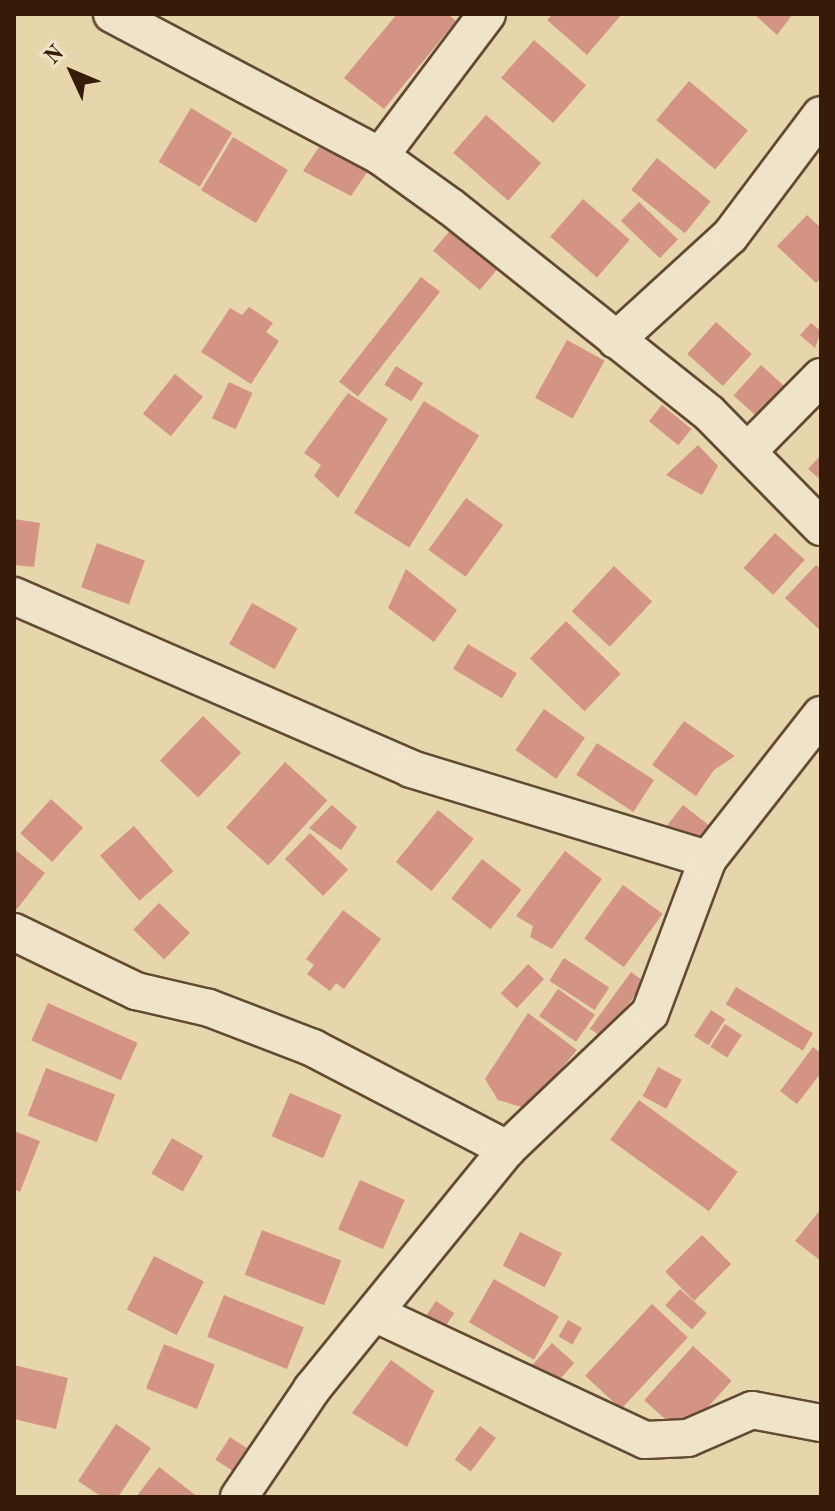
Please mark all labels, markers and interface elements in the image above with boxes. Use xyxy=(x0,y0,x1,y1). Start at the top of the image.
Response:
north arrow xyxy=(32,32,112,112)
text: N xyxy=(41,42,68,69)

